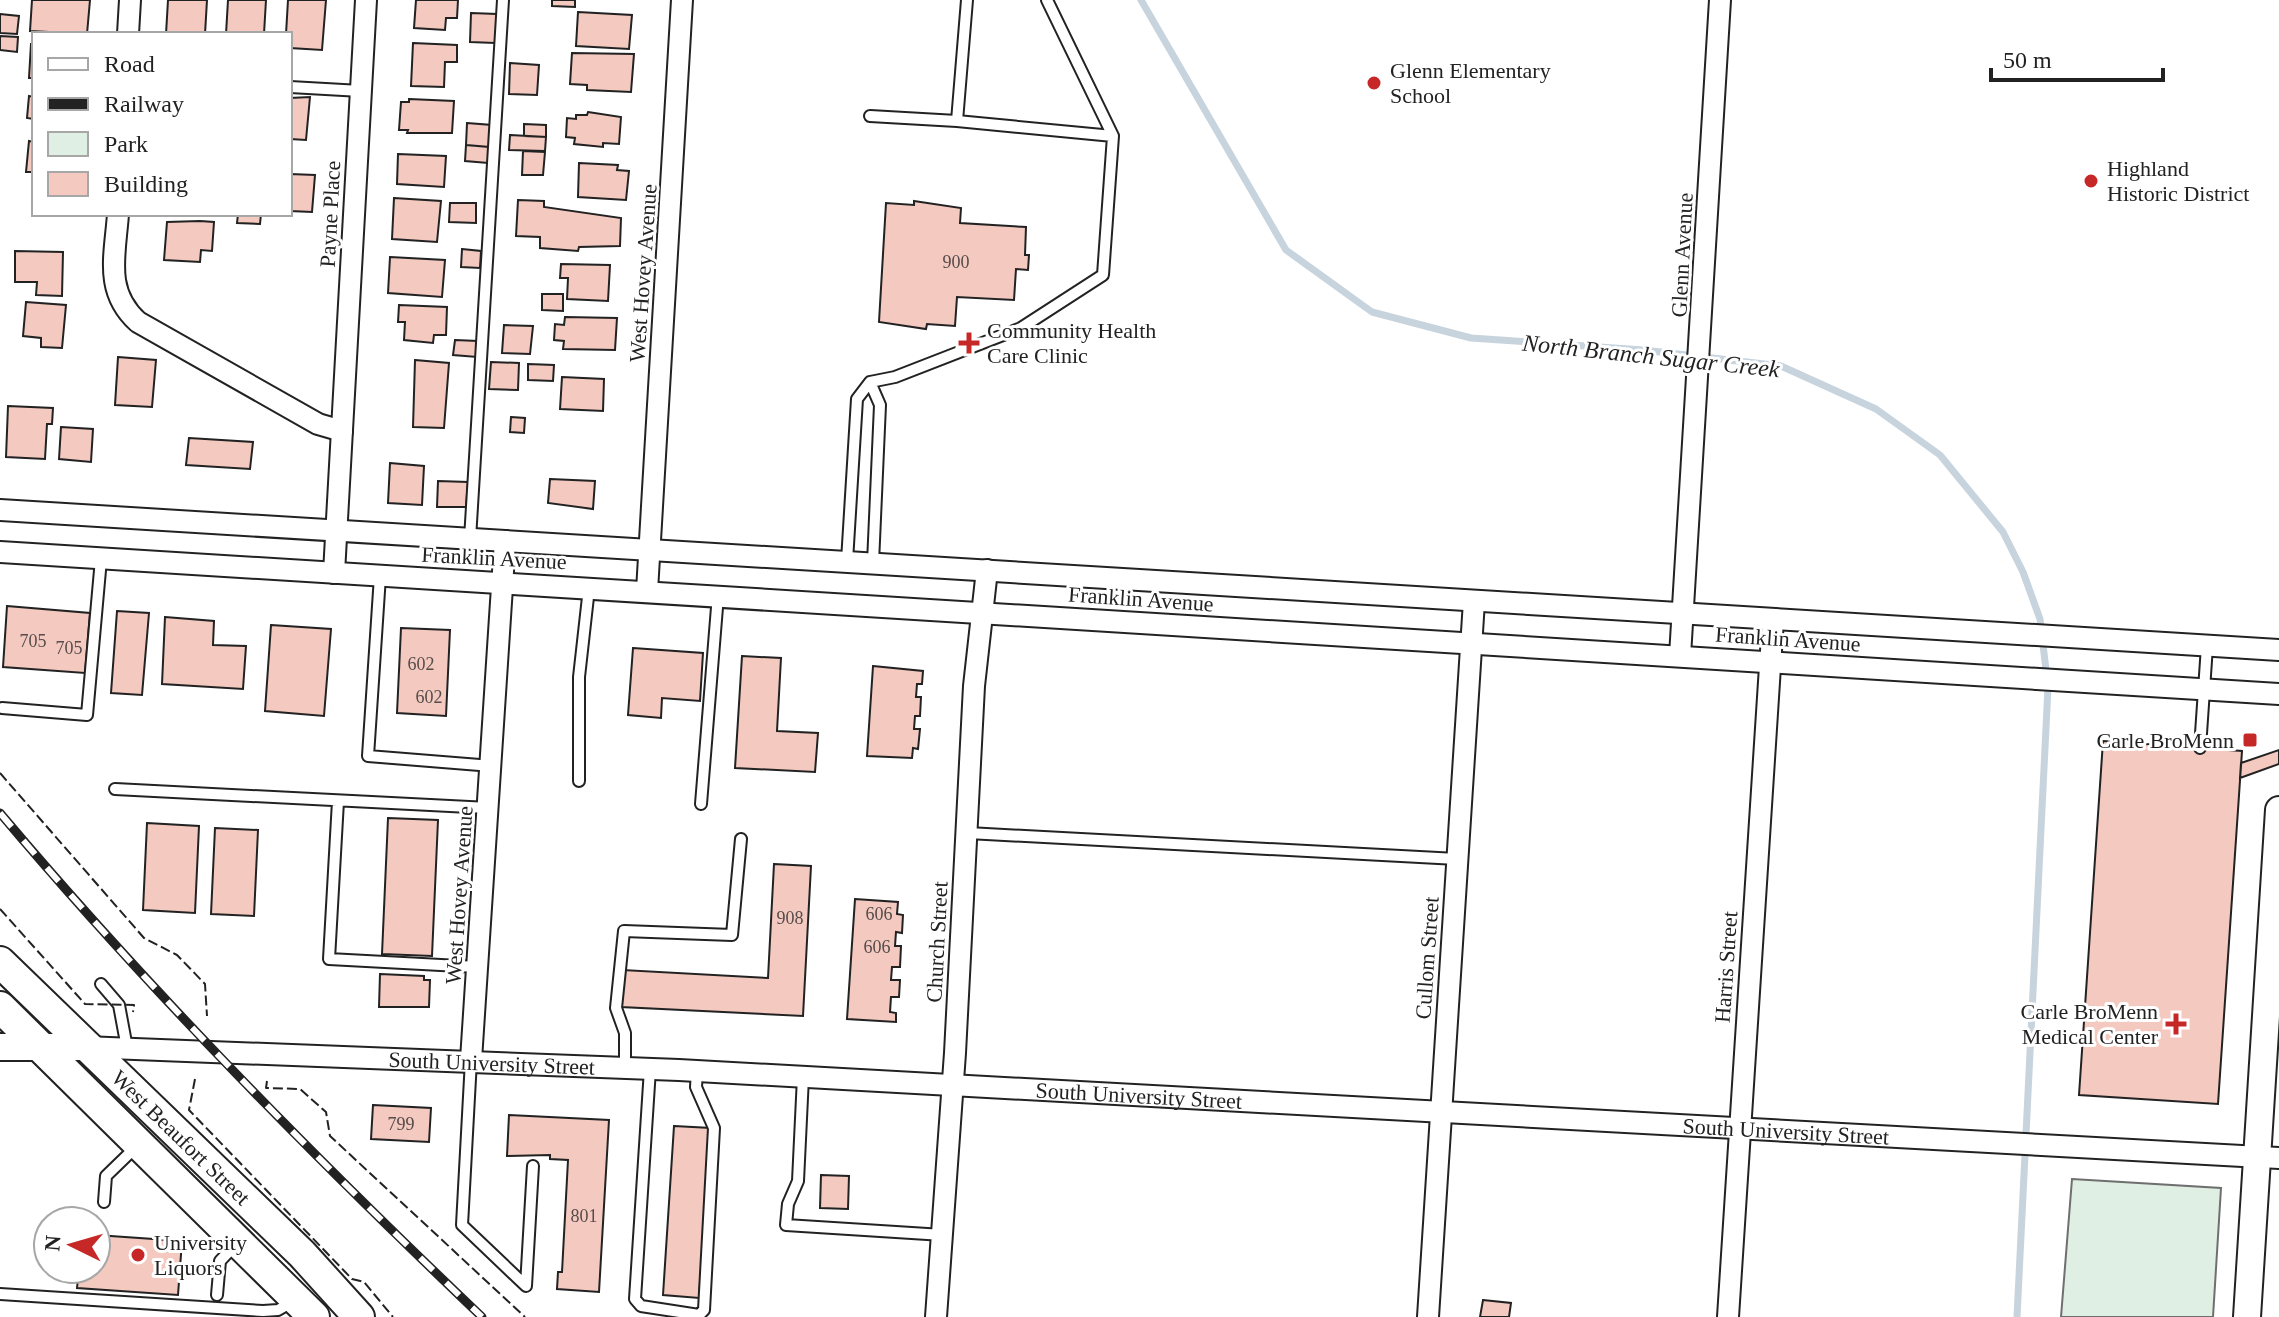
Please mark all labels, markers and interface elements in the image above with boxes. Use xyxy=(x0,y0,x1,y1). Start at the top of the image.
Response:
legend xyxy=(32,32,292,216)
scale bar xyxy=(1991,32,2163,82)
text: 50 m xyxy=(2003,47,2052,73)
text: Road xyxy=(104,51,155,77)
place label: Glenn Elementary School xyxy=(1390,58,1551,108)
marker: Glenn Elementary School xyxy=(1365,74,1383,92)
text: Railway xyxy=(104,91,184,117)
text: Park xyxy=(104,131,148,157)
place label: Highland Historic District xyxy=(2107,156,2249,206)
street label: Payne Place xyxy=(315,160,345,268)
text: Building xyxy=(104,171,188,197)
marker: Highland Historic District xyxy=(2082,172,2100,190)
street label: West Hovey Avenue xyxy=(624,183,662,363)
street label: Glenn Avenue xyxy=(1666,192,1698,318)
house number: 900 xyxy=(943,252,970,272)
place label: Community Health Care Clinic xyxy=(987,318,1156,368)
water label: North Branch Sugar Creek xyxy=(1520,329,1781,382)
marker: Community Health Care Clinic xyxy=(958,332,980,354)
street label: Franklin Avenue xyxy=(421,542,567,574)
street label: Franklin Avenue xyxy=(1067,581,1215,617)
street label: Franklin Avenue xyxy=(1714,621,1862,657)
house number: 705 xyxy=(20,631,47,651)
house number: 705 xyxy=(56,638,83,658)
house number: 602 xyxy=(408,654,435,674)
house number: 602 xyxy=(416,687,443,707)
place label: Carle BroMenn xyxy=(2097,728,2234,753)
marker: Carle BroMenn xyxy=(2241,731,2259,749)
street label: West Hovey Avenue xyxy=(440,805,478,985)
street label: Church Street xyxy=(921,881,953,1003)
street label: Cullom Street xyxy=(1410,896,1444,1020)
house number: 606 xyxy=(866,904,893,924)
house number: 908 xyxy=(777,908,804,928)
street label: Harris Street xyxy=(1710,910,1742,1024)
house number: 606 xyxy=(864,937,891,957)
place label: Carle BroMenn Medical Center xyxy=(2021,999,2159,1049)
marker: Carle BroMenn Medical Center xyxy=(2165,1013,2187,1035)
street label: South University Street xyxy=(388,1046,595,1079)
street label: West Beaufort Street xyxy=(107,1065,256,1210)
street label: South University Street xyxy=(1035,1077,1243,1113)
street label: South University Street xyxy=(1682,1113,1890,1149)
house number: 799 xyxy=(388,1114,415,1134)
north arrow xyxy=(32,1205,112,1285)
house number: 801 xyxy=(571,1206,598,1226)
place label: University Liquors xyxy=(154,1230,247,1280)
text: N xyxy=(39,1234,66,1252)
marker: University Liquors xyxy=(129,1246,147,1264)

